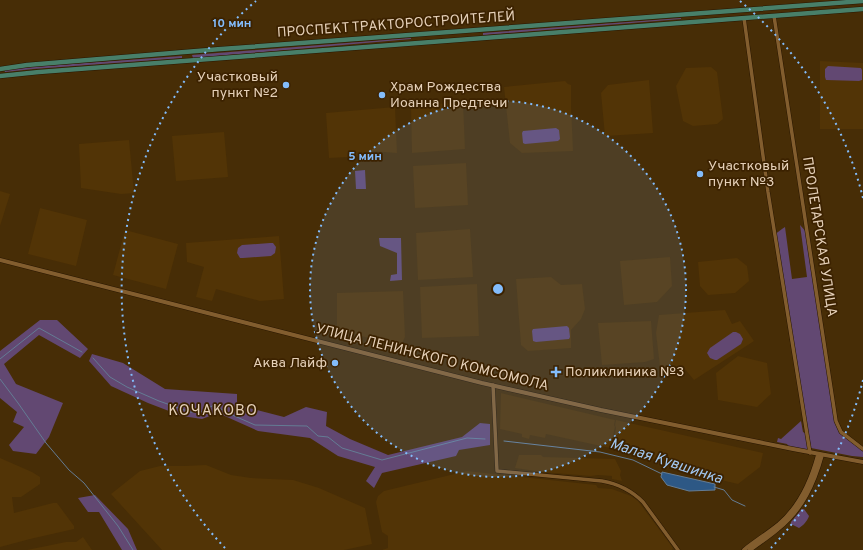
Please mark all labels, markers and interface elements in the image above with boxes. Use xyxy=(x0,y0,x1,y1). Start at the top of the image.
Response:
street label: ПРОСПЕКТ ТРАКТОРОСТРОИТЕЛЕЙ xyxy=(276,7,516,42)
text: 10 мин xyxy=(212,16,252,32)
place label: Участковый пункт №2 xyxy=(197,69,278,102)
place label: Храм Рождества Иоанна Предтечи xyxy=(390,79,508,112)
marker: Участковый пункт №2 xyxy=(281,80,291,90)
marker: Храм Рождества Иоанна Предтечи xyxy=(377,90,387,100)
text: 5 мин xyxy=(348,149,382,165)
street label: ПРОЛЕТАРСКАЯ УЛИЦА xyxy=(798,156,840,318)
place label: Участковый пункт №3 xyxy=(708,158,789,191)
marker: Участковый пункт №3 xyxy=(695,169,705,179)
centre of rings xyxy=(491,282,505,296)
street label: УЛИЦА ЛЕНИНСКОГО КОМСОМОЛА xyxy=(314,321,550,395)
place label: Аква Лайф xyxy=(253,355,327,372)
marker: Аква Лайф xyxy=(330,358,340,368)
place label: Поликлиника №3 xyxy=(565,364,685,381)
marker: Поликлиника №3 xyxy=(550,366,562,378)
district label: КОЧАКОВО xyxy=(168,402,258,421)
water label: Малая Кувшинка xyxy=(607,435,725,489)

